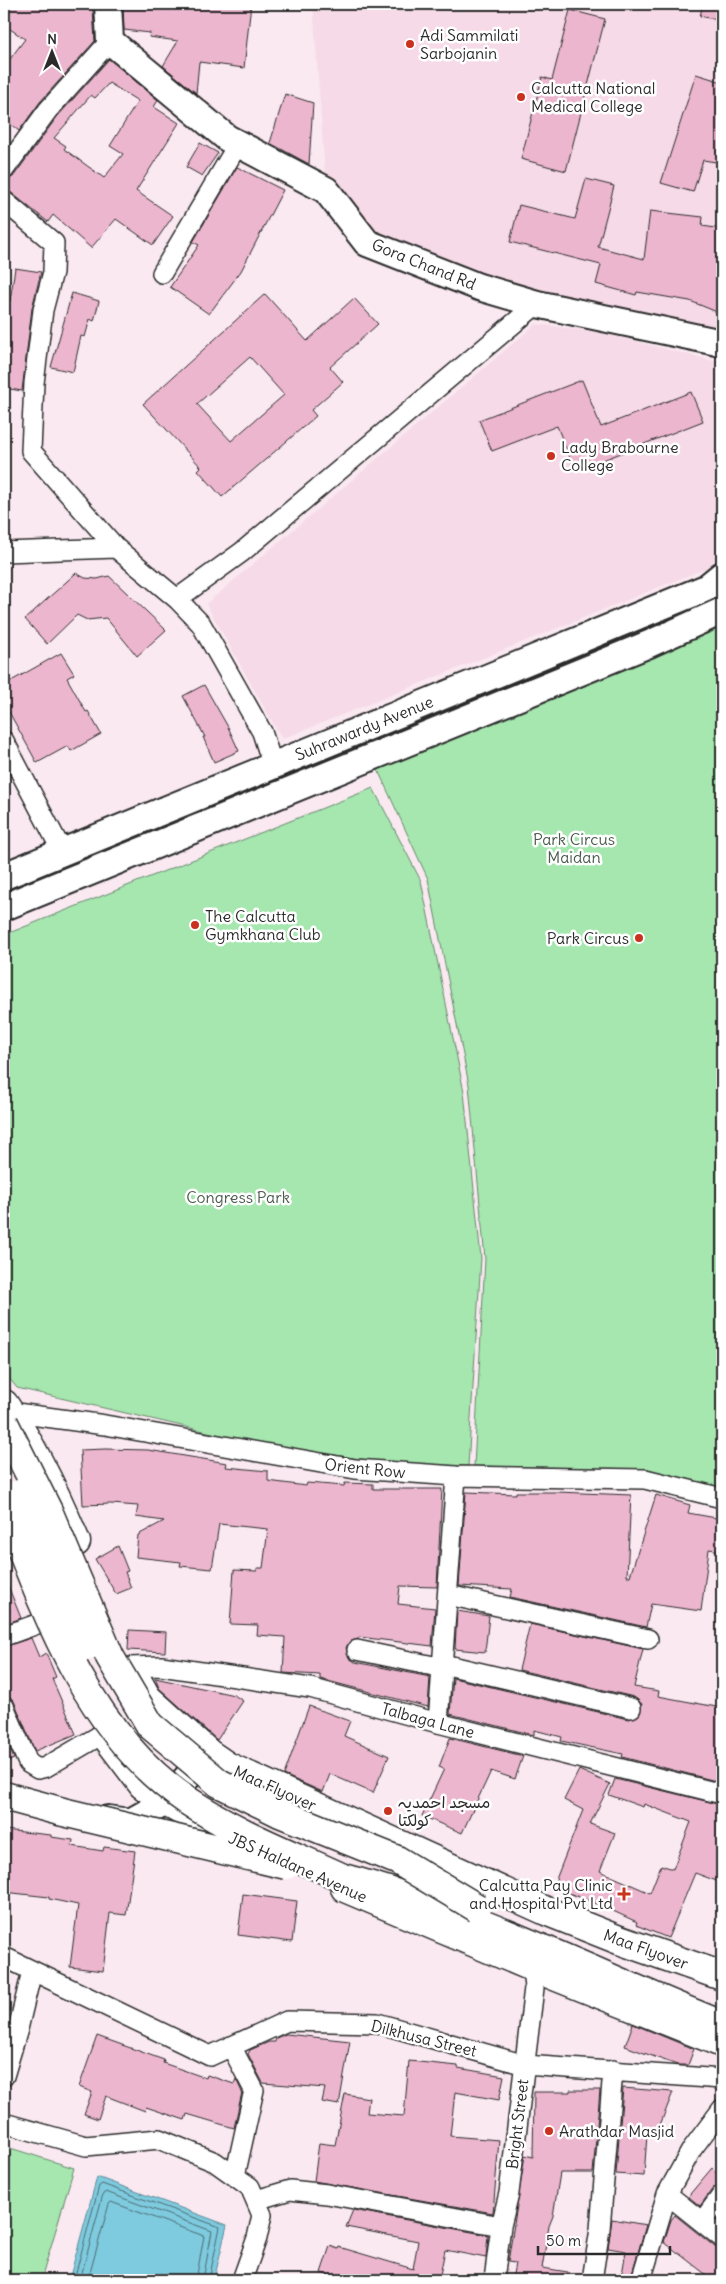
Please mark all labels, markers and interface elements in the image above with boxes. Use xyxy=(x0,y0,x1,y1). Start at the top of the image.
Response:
place label: Adi Sammilati Sarbojanin xyxy=(420,25,518,63)
north arrow xyxy=(28,28,78,78)
text: N xyxy=(47,30,57,48)
marker: Adi Sammilati Sarbojanin xyxy=(404,38,416,50)
place label: Calcutta National Medical College xyxy=(531,78,655,116)
marker: Calcutta National Medical College xyxy=(515,91,527,103)
street label: Gora Chand Rd xyxy=(369,234,479,294)
place label: Lady Brabourne College xyxy=(561,437,679,475)
marker: Lady Brabourne College xyxy=(545,450,557,462)
street label: Suhrawardy Avenue xyxy=(292,691,436,765)
park label: Park Circus Maidan xyxy=(533,829,615,867)
place label: The Calcutta Gymkhana Club xyxy=(205,906,321,944)
marker: The Calcutta Gymkhana Club xyxy=(189,919,201,931)
place label: Park Circus xyxy=(547,928,629,948)
marker: Park Circus xyxy=(633,932,645,944)
park label: Congress Park xyxy=(186,1187,290,1207)
street label: Orient Row xyxy=(324,1454,407,1482)
street label: Talbaga Lane xyxy=(379,1698,477,1742)
street label: Maa Flyover xyxy=(231,1761,320,1815)
place label: مسجد احمدیہ کولکتا xyxy=(398,1792,490,1831)
marker: مسجد احمدیہ کولکتا xyxy=(382,1805,394,1817)
street label: JBS Haldane Avenue xyxy=(226,1827,370,1907)
place label: Calcutta Pay Clinic and Hospital Pvt Ltd xyxy=(469,1875,613,1913)
marker: Calcutta Pay Clinic and Hospital Pvt Ltd xyxy=(617,1887,631,1901)
street label: Maa Flyover xyxy=(601,1924,691,1974)
street label: Dilkhusa Street xyxy=(369,2015,479,2061)
street label: Bright Street xyxy=(502,2077,533,2170)
place label: Arathdar Masjid xyxy=(559,2121,674,2141)
marker: Arathdar Masjid xyxy=(543,2125,555,2137)
scale bar xyxy=(538,2224,671,2256)
text: 50 m xyxy=(546,2231,581,2250)

